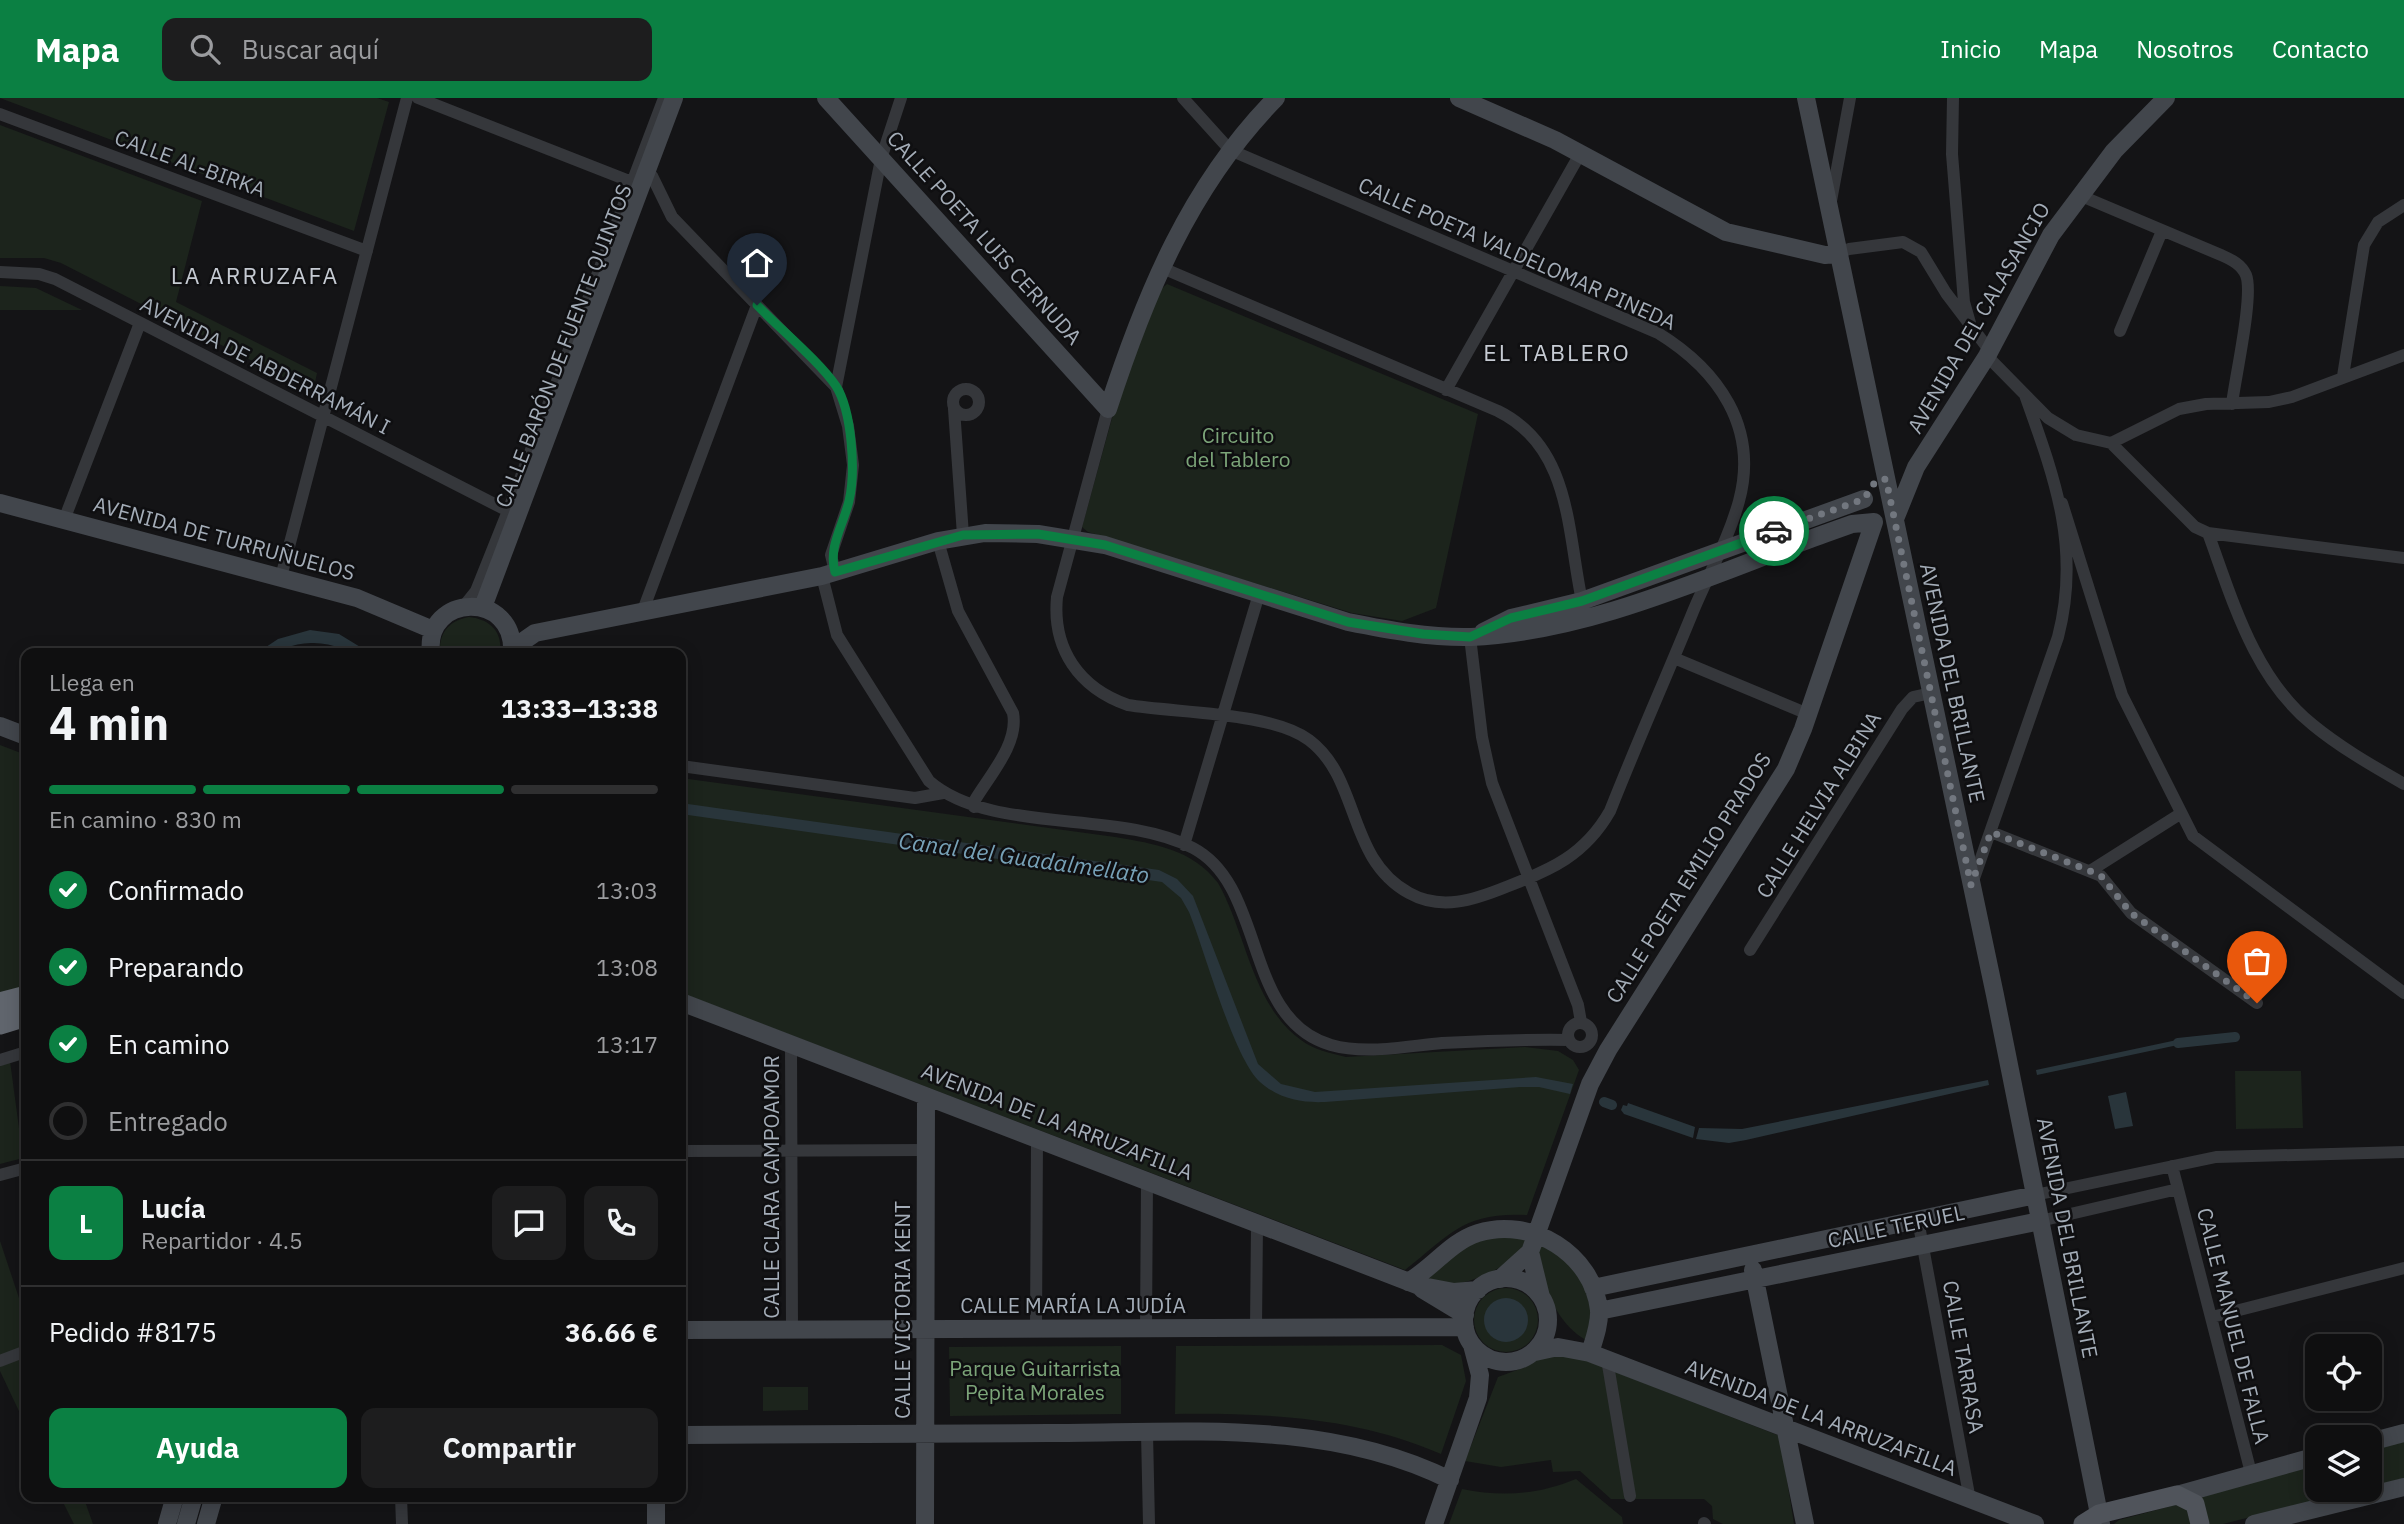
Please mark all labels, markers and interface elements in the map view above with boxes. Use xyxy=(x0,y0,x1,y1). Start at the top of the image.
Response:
search box xyxy=(162,18,652,81)
text: Mapa xyxy=(35,28,120,71)
icon: search xyxy=(186,30,224,68)
text: Buscar aquí xyxy=(242,32,379,66)
text: Inicio xyxy=(1940,33,2001,65)
text: Mapa xyxy=(2039,33,2098,65)
text: Nosotros xyxy=(2136,33,2234,65)
text: Contacto xyxy=(2272,33,2369,65)
street label: CALLE AL-BIRKA xyxy=(111,123,270,203)
street label: CALLE POETA LUIS CERNUDA xyxy=(881,124,1088,350)
street label: CALLE POETA VALDELOMAR PINEDA xyxy=(1354,170,1681,336)
street label: CALLE BARÓN DE FUENTE QUINTOS xyxy=(488,180,638,511)
street label: AVENIDA DEL CALASANCIO xyxy=(1900,197,2056,438)
pin xyxy=(727,233,787,305)
icon: home xyxy=(738,244,776,282)
district label: LA ARRUZAFA xyxy=(171,260,339,290)
street label: AVENIDA DE ABDERRAMÁN I xyxy=(136,290,395,440)
district label: EL TABLERO xyxy=(1483,337,1631,367)
park label: Circuito del Tablero xyxy=(1186,421,1290,473)
street label: AVENIDA DE TURRUÑUELOS xyxy=(90,490,358,586)
courier xyxy=(1739,496,1809,566)
icon: car xyxy=(1755,512,1793,550)
street label: AVENIDA DEL BRILLANTE xyxy=(1914,560,1992,805)
text: Llega en xyxy=(49,667,135,697)
text: 13:33–13:38 xyxy=(501,691,658,725)
text: 4 min xyxy=(49,693,169,753)
street label: CALLE HELVIA ALBINA xyxy=(1749,706,1887,903)
street label: CALLE POETA EMILIO PRADOS xyxy=(1599,747,1777,1008)
text: En camino · 830 m xyxy=(49,804,242,834)
water label: Canal del Guadalmellato xyxy=(897,825,1151,889)
icon: check xyxy=(49,871,87,909)
text: Confirmado xyxy=(108,873,244,907)
text: 13:03 xyxy=(596,875,658,905)
pin xyxy=(2227,931,2287,1003)
icon: bag xyxy=(2238,942,2276,980)
icon: check xyxy=(49,948,87,986)
text: Preparando xyxy=(108,950,244,984)
text: 13:08 xyxy=(596,952,658,982)
icon: check xyxy=(49,1025,87,1063)
text: En camino xyxy=(108,1027,230,1061)
text: 13:17 xyxy=(596,1029,658,1059)
street label: CALLE CLARA CAMPOAMOR xyxy=(757,1055,785,1319)
street label: AVENIDA DE LA ARRUZAFILLA xyxy=(918,1056,1197,1186)
text: Entregado xyxy=(108,1104,228,1138)
street label: AVENIDA DEL BRILLANTE xyxy=(2031,1115,2105,1360)
button: chat xyxy=(492,1186,566,1260)
button: phone xyxy=(584,1186,658,1260)
text: Lucía xyxy=(141,1191,206,1225)
street label: CALLE TERUEL xyxy=(1825,1198,1967,1254)
street label: CALLE VICTORIA KENT xyxy=(888,1201,916,1419)
street label: CALLE MANUEL DE FALLA xyxy=(2191,1205,2277,1447)
text: L xyxy=(79,1206,93,1240)
text: Repartidor · 4.5 xyxy=(141,1225,303,1255)
street label: CALLE TARRASA xyxy=(1937,1278,1991,1436)
street label: CALLE MARÍA LA JUDÍA xyxy=(960,1291,1186,1319)
text: Pedido #8175 xyxy=(49,1315,217,1349)
text: 36.66 € xyxy=(565,1315,658,1349)
map controls xyxy=(2305,1334,2382,1502)
button: locate xyxy=(2305,1334,2382,1411)
street label: AVENIDA DE LA ARRUZAFILLA xyxy=(1682,1352,1961,1482)
park label: Parque Guitarrista Pepita Morales xyxy=(949,1354,1121,1406)
button: Ayuda xyxy=(49,1408,347,1488)
button: Compartir xyxy=(361,1408,658,1488)
button: layers xyxy=(2305,1425,2382,1502)

